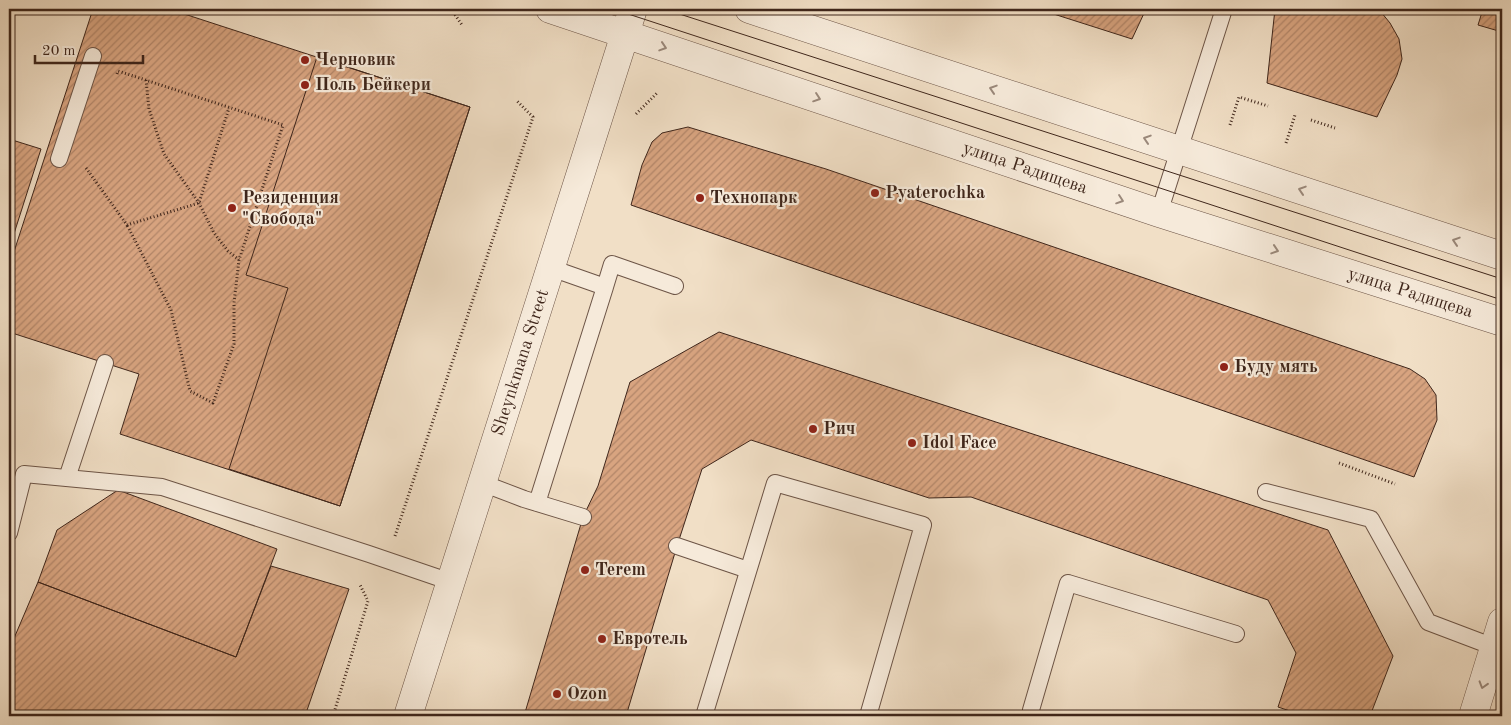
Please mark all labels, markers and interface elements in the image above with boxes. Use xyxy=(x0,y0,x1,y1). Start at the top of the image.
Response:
scale bar xyxy=(35,32,142,64)
one-way arrow xyxy=(658,41,666,51)
text: 20 m xyxy=(42,44,76,59)
place label: Черновик xyxy=(315,51,396,69)
marker: Черновик xyxy=(299,54,311,66)
place label: Поль Бейкери xyxy=(315,76,431,94)
marker: Поль Бейкери xyxy=(299,79,311,91)
one-way arrow xyxy=(989,84,998,94)
one-way arrow xyxy=(812,92,820,102)
one-way arrow xyxy=(1144,135,1152,145)
street label: улица Радищева xyxy=(960,139,1090,197)
place label: Pyaterochka xyxy=(885,184,985,202)
one-way arrow xyxy=(1298,186,1306,196)
marker: Pyaterochka xyxy=(869,187,881,199)
place label: Резиденция "Свобода" xyxy=(242,189,339,228)
place label: Технопарк xyxy=(710,189,798,207)
marker: Технопарк xyxy=(694,192,706,204)
one-way arrow xyxy=(1115,194,1124,204)
marker: Резиденция "Свобода" xyxy=(226,202,238,214)
one-way arrow xyxy=(1452,237,1461,247)
one-way arrow xyxy=(1270,244,1279,254)
street label: улица Радищева xyxy=(1346,265,1475,321)
street label: Sheynkmana Street xyxy=(489,287,552,438)
place label: Буду мять xyxy=(1234,358,1318,376)
marker: Буду мять xyxy=(1218,361,1230,373)
place label: Рич xyxy=(823,420,855,438)
marker: Рич xyxy=(807,423,819,435)
place label: Idol Face xyxy=(922,434,997,452)
marker: Idol Face xyxy=(906,437,918,449)
place label: Terem xyxy=(595,561,646,579)
marker: Terem xyxy=(579,564,591,576)
place label: Евротель xyxy=(612,630,688,648)
marker: Евротель xyxy=(596,633,608,645)
one-way arrow xyxy=(1478,681,1488,689)
place label: Ozon xyxy=(567,685,607,703)
marker: Ozon xyxy=(551,688,563,700)

